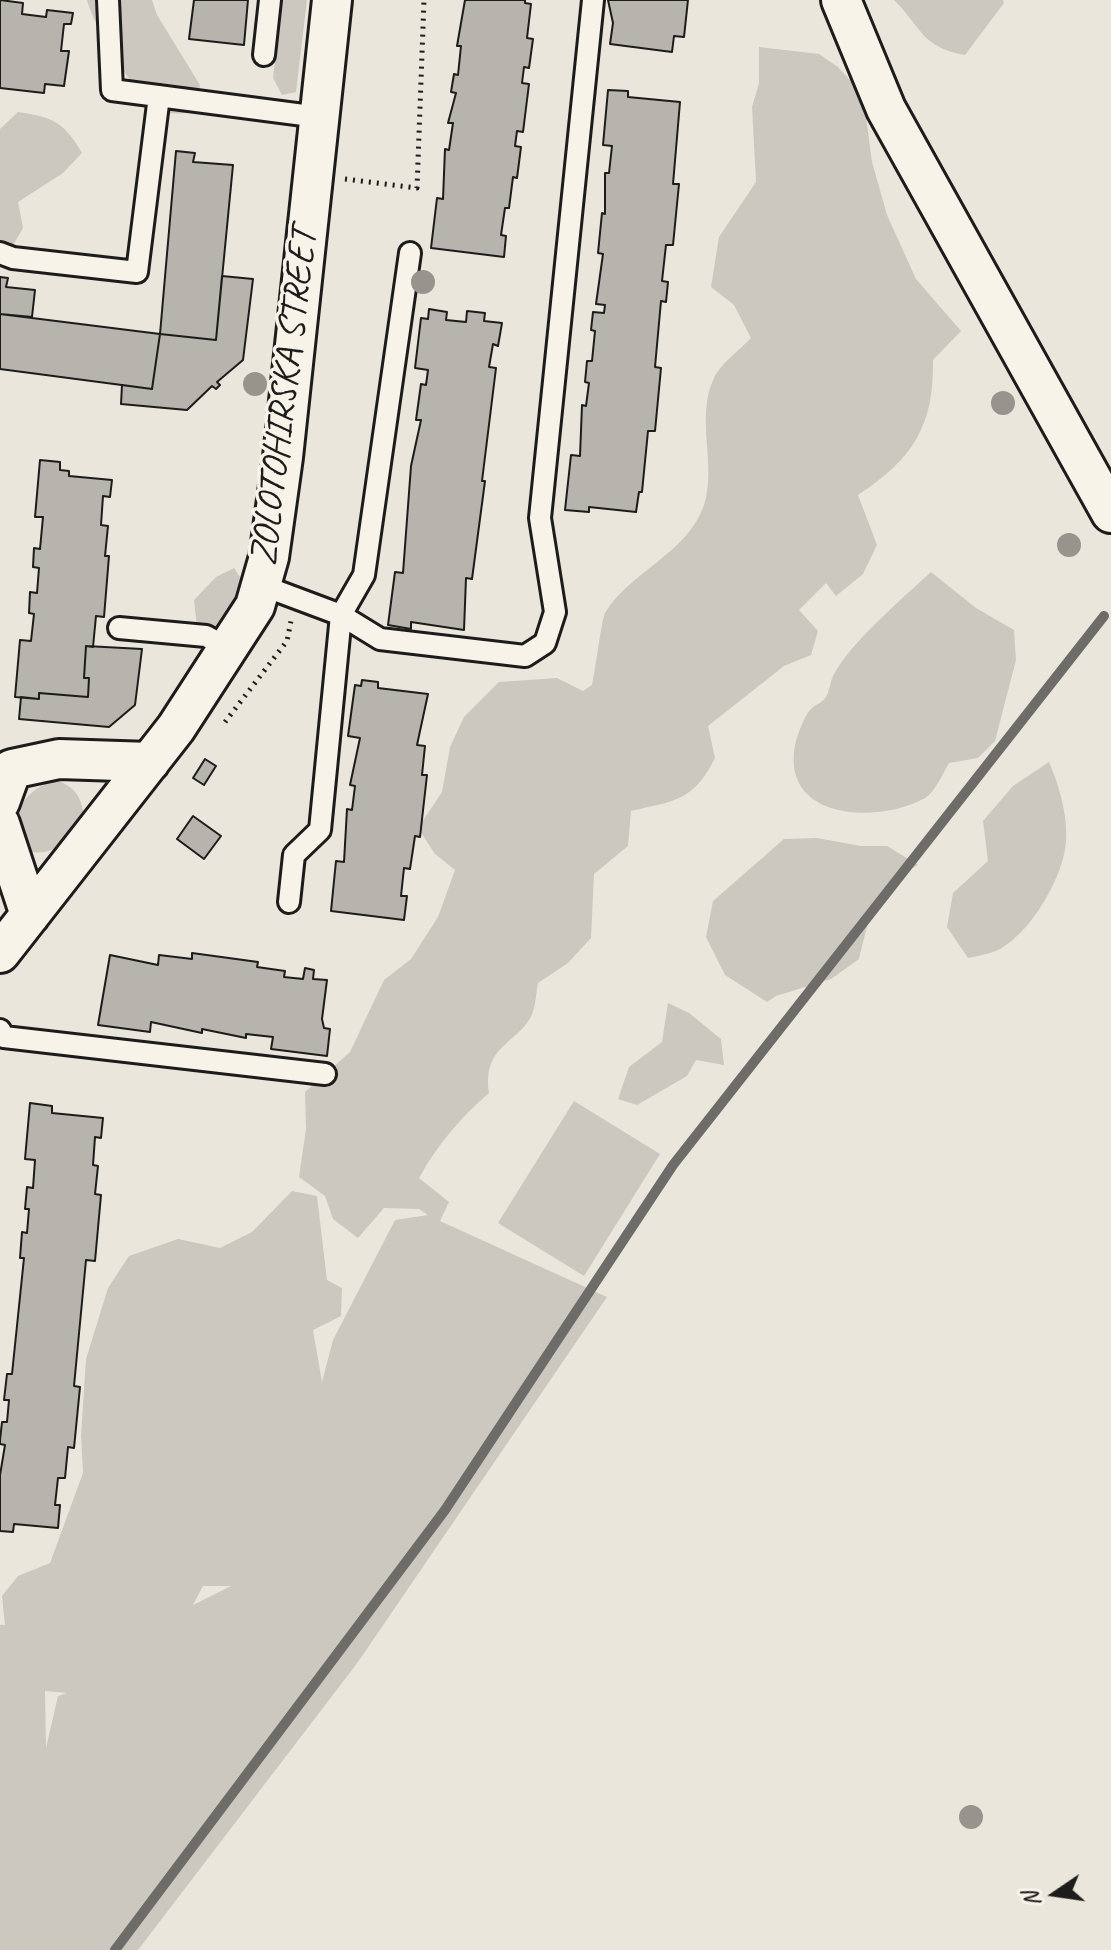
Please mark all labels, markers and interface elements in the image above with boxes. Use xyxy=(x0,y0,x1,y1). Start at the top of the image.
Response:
street label: ZOLOTOHIRSKA STREET xyxy=(242,226,328,568)
north arrow xyxy=(1015,1854,1095,1934)
text: N xyxy=(1016,1890,1047,1909)

